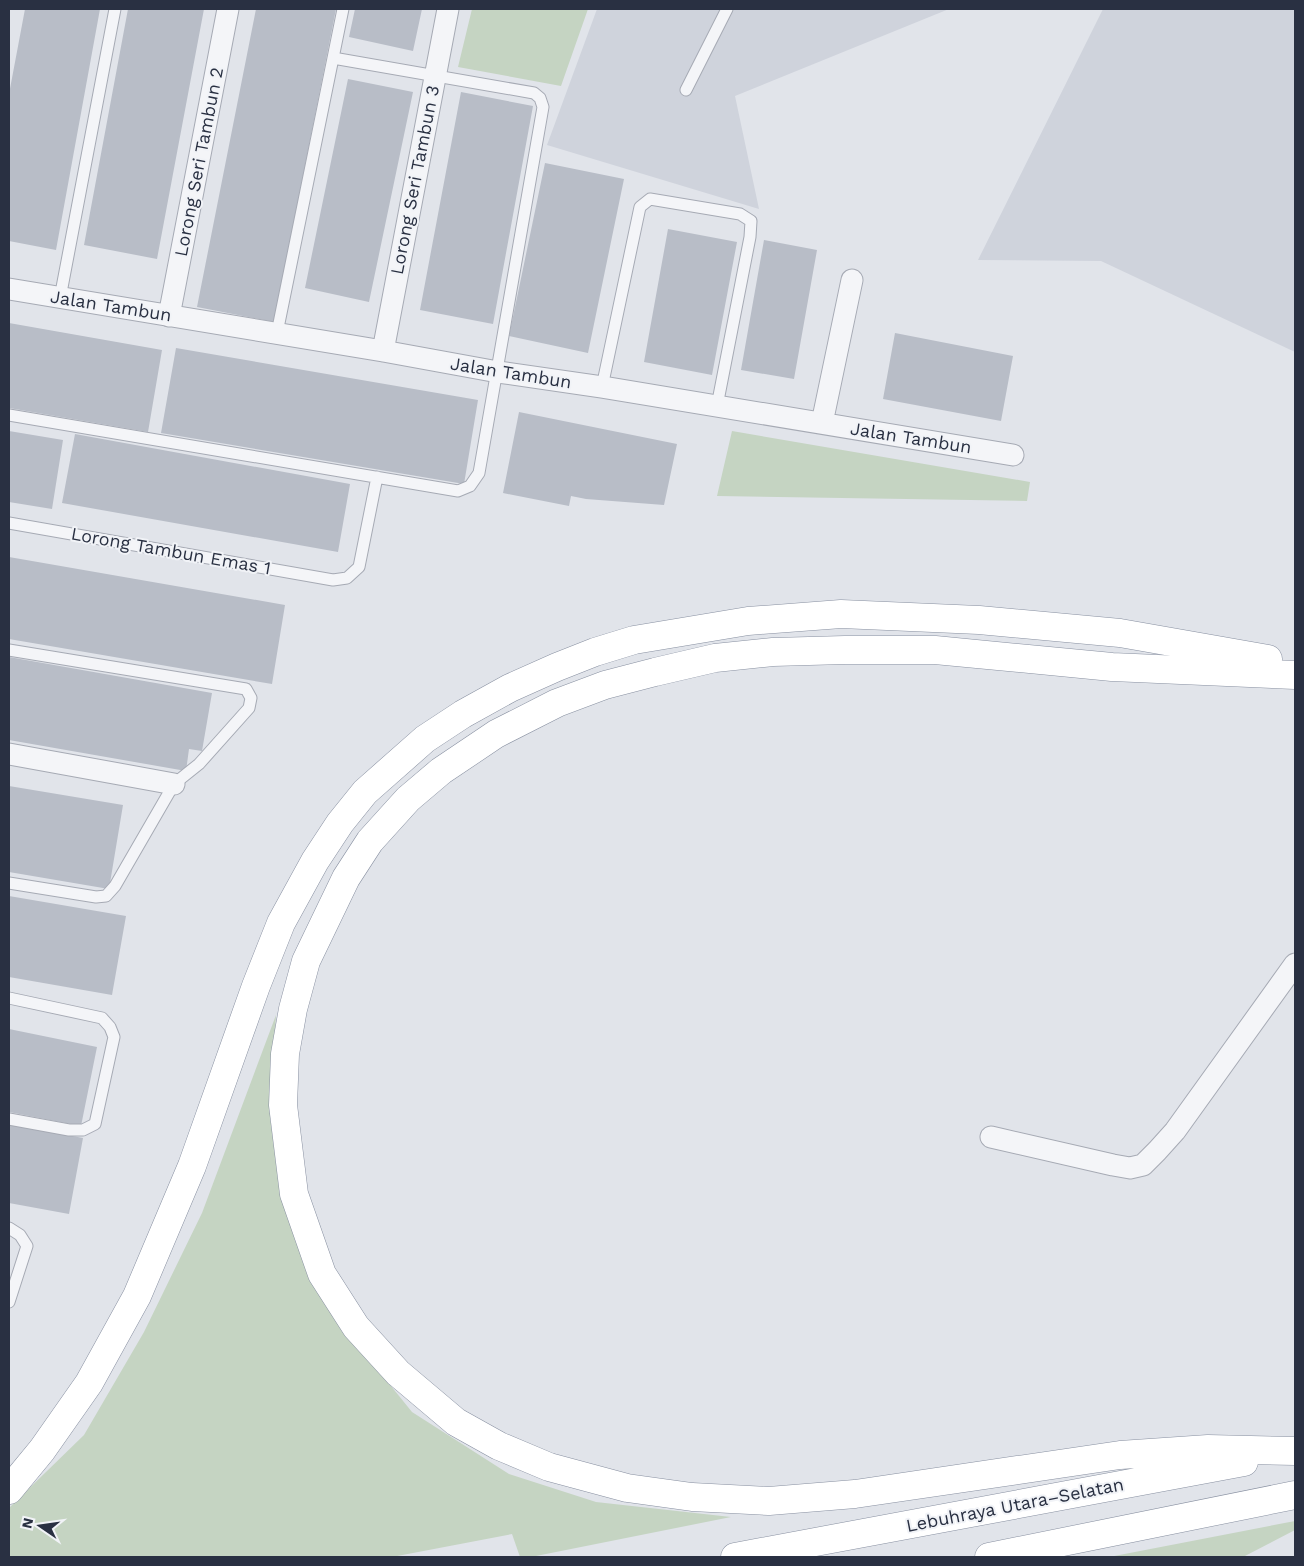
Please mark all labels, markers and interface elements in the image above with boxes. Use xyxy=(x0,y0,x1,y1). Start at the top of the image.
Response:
street label: Lorong Seri Tambun 2 xyxy=(170,66,227,258)
street label: Lorong Seri Tambun 3 xyxy=(386,84,443,276)
street label: Jalan Tambun xyxy=(49,286,173,325)
street label: Jalan Tambun xyxy=(449,353,573,392)
street label: Jalan Tambun xyxy=(849,418,973,457)
street label: Lorong Tambun Emas 1 xyxy=(69,523,273,578)
street label: Lebuhraya Utara–Selatan xyxy=(904,1473,1126,1536)
north arrow xyxy=(15,1501,65,1551)
text: N xyxy=(18,1516,36,1530)

